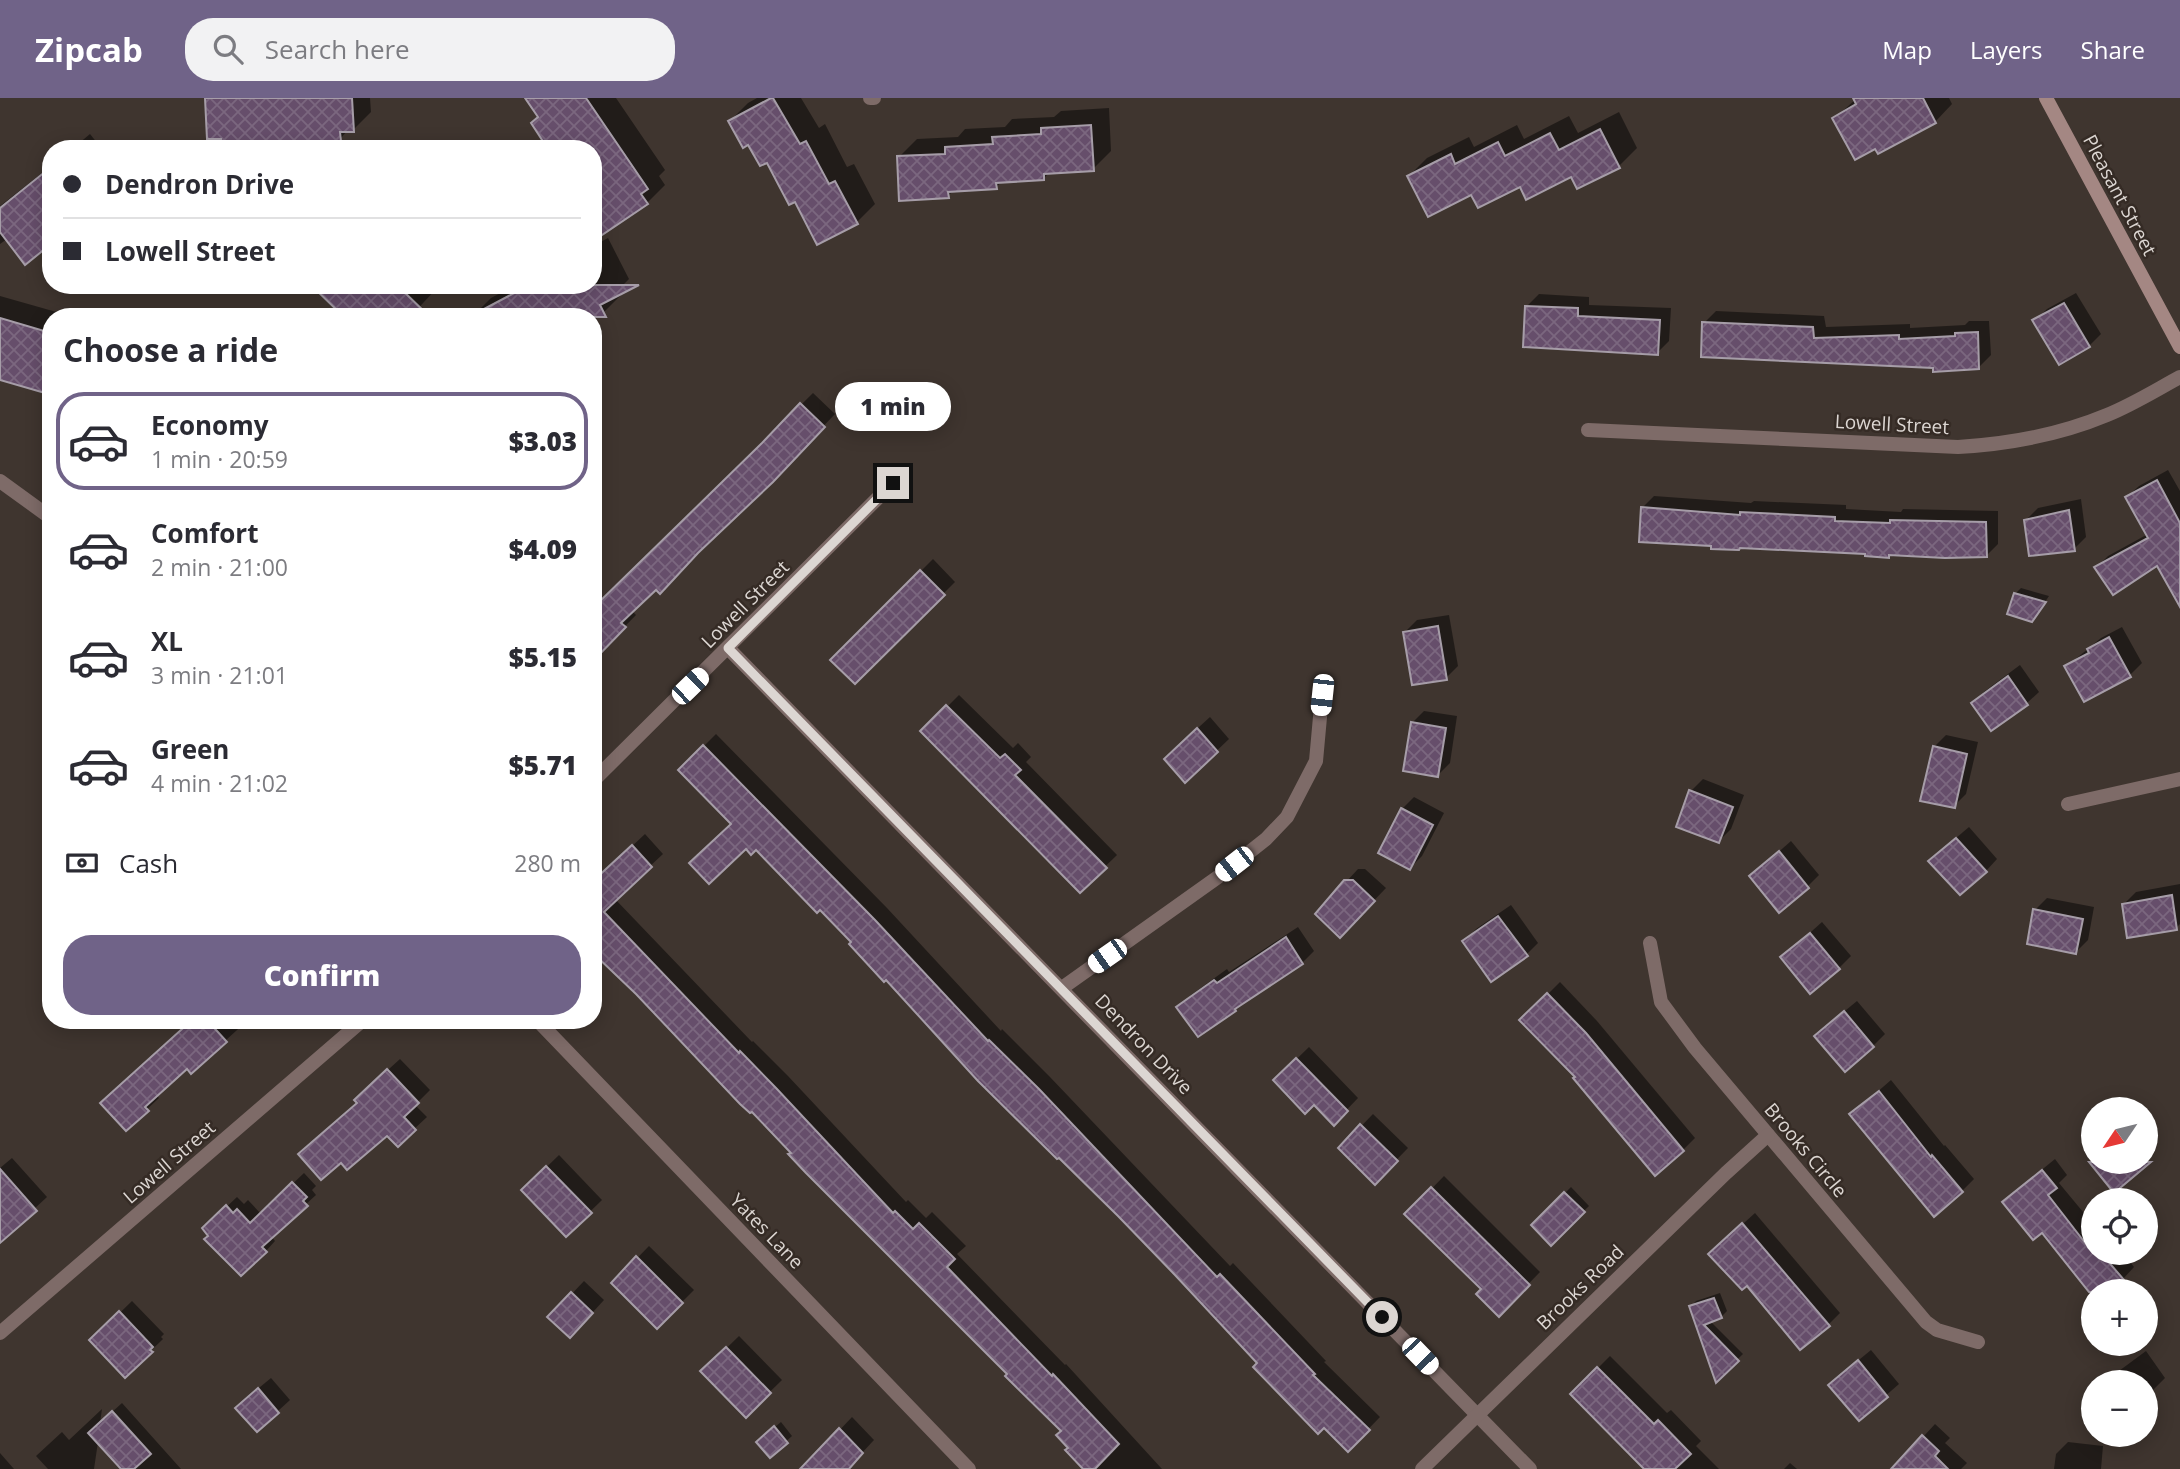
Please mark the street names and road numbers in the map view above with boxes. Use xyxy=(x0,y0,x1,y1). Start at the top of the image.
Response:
street label: Pleasant Street xyxy=(2077,130,2163,260)
street label: Lowell Street xyxy=(1834,408,1950,440)
street label: Lowell Street xyxy=(695,554,795,654)
street label: Dendron Drive xyxy=(1089,988,1199,1100)
street label: Brooks Circle xyxy=(1759,1097,1853,1203)
street label: Lowell Street xyxy=(117,1115,221,1209)
street label: Yates Lane xyxy=(725,1188,809,1274)
street label: Brooks Road xyxy=(1531,1239,1629,1335)

